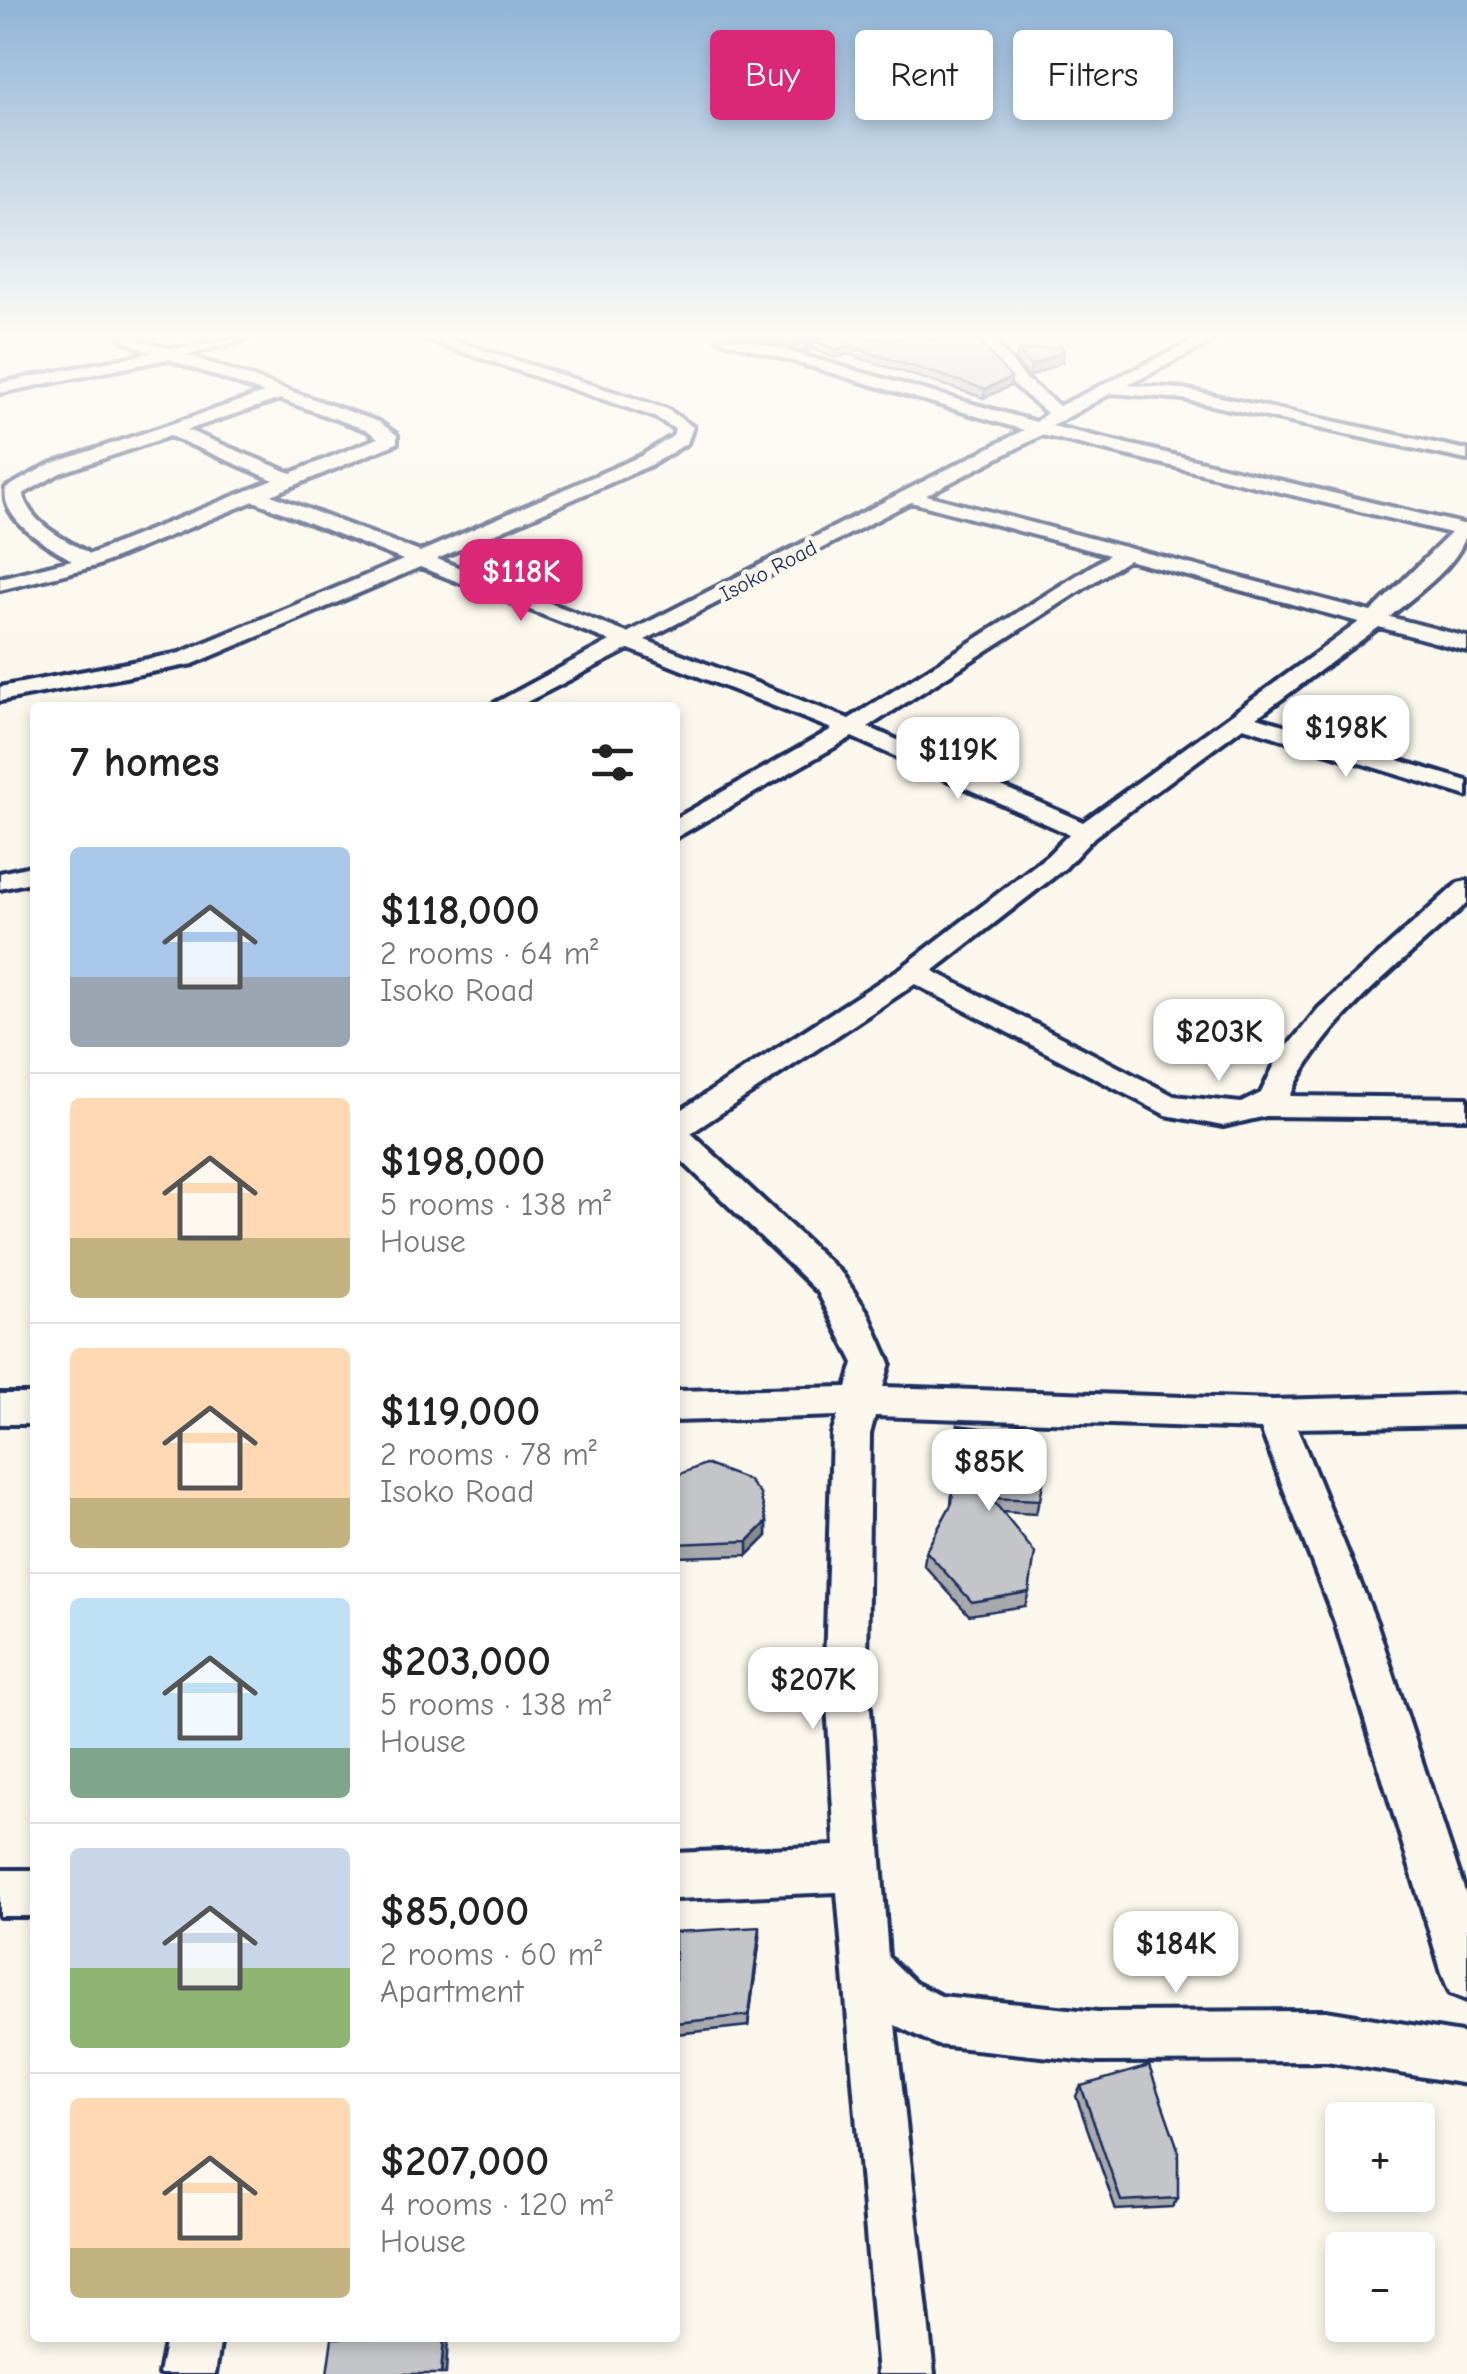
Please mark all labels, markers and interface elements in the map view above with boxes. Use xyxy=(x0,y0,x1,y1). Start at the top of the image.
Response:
chip: Buy xyxy=(710,30,835,120)
chip: Rent xyxy=(855,30,993,120)
chip: Filters xyxy=(1013,30,1173,120)
street label: Isoko Road xyxy=(716,535,821,607)
pin: $118K xyxy=(451,539,591,624)
text: $118K xyxy=(482,553,560,590)
pin: $198K xyxy=(1276,695,1416,780)
text: $198K xyxy=(1305,709,1387,746)
pin: $119K xyxy=(888,717,1028,802)
text: $119K xyxy=(918,731,998,768)
icon: filters xyxy=(585,735,640,790)
text: 7 homes xyxy=(70,738,220,787)
text: $118,000 xyxy=(380,886,540,935)
icon: home xyxy=(150,887,270,1007)
text: 2 rooms · 64 m² xyxy=(380,935,598,972)
text: Isoko Road xyxy=(380,972,534,1009)
pin: $203K xyxy=(1149,999,1289,1084)
text: $203K xyxy=(1175,1013,1263,1050)
text: $198,000 xyxy=(380,1137,545,1186)
icon: home xyxy=(150,1138,270,1258)
text: 5 rooms · 138 m² xyxy=(380,1186,611,1223)
text: House xyxy=(380,1223,466,1260)
text: $119,000 xyxy=(380,1387,540,1436)
icon: home xyxy=(150,1388,270,1508)
pin: $85K xyxy=(930,1429,1048,1514)
text: 2 rooms · 78 m² xyxy=(380,1436,597,1473)
text: $85K xyxy=(954,1443,1024,1480)
text: Isoko Road xyxy=(380,1473,534,1510)
text: $203,000 xyxy=(380,1637,551,1686)
icon: home xyxy=(150,1638,270,1758)
pin: $207K xyxy=(743,1647,883,1732)
text: $207K xyxy=(770,1661,856,1698)
text: 5 rooms · 138 m² xyxy=(380,1686,611,1723)
text: House xyxy=(380,1723,466,1760)
text: $85,000 xyxy=(380,1887,529,1936)
icon: home xyxy=(150,1888,270,2008)
pin: $184K xyxy=(1106,1911,1246,1996)
text: $184K xyxy=(1135,1925,1217,1962)
text: 2 rooms · 60 m² xyxy=(380,1936,602,1973)
text: Apartment xyxy=(380,1973,523,2010)
map controls xyxy=(1325,2102,1435,2342)
button: + xyxy=(1325,2102,1435,2212)
text: $207,000 xyxy=(380,2137,549,2186)
icon: home xyxy=(150,2138,270,2258)
text: 4 rooms · 120 m² xyxy=(380,2186,613,2223)
text: House xyxy=(380,2223,466,2260)
button: − xyxy=(1325,2232,1435,2342)

